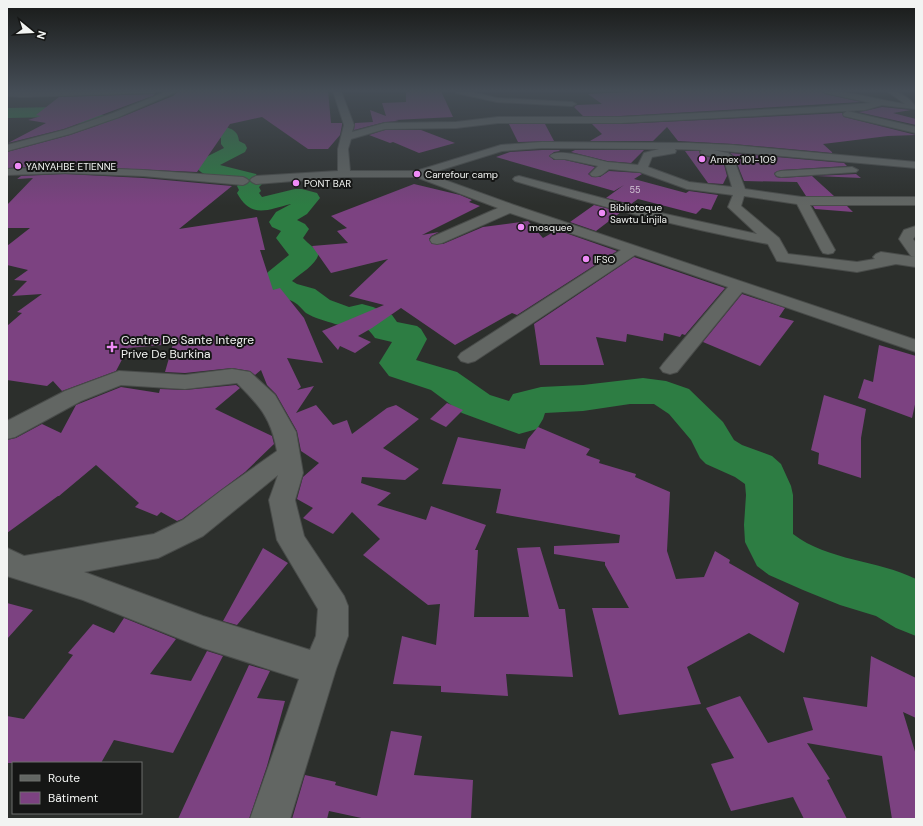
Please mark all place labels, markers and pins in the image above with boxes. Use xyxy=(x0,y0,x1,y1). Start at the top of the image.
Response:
place label: Annex 101-109 xyxy=(710,153,776,166)
marker: Annex 101-109 xyxy=(697,154,707,164)
place label: YANYAHBE ETIENNE xyxy=(26,160,117,173)
marker: YANYAHBE ETIENNE xyxy=(13,161,23,171)
place label: Carrefour camp xyxy=(425,168,498,181)
marker: Carrefour camp xyxy=(412,169,422,179)
place label: PONT BAR xyxy=(304,177,351,190)
marker: PONT BAR xyxy=(291,178,301,188)
place label: Biblioteque Sawtu Linjila xyxy=(610,201,667,226)
marker: Biblioteque Sawtu Linjila xyxy=(597,208,607,218)
place label: mosquee xyxy=(529,221,573,234)
marker: mosquee xyxy=(516,222,526,232)
place label: IFSO xyxy=(594,253,615,266)
marker: IFSO xyxy=(581,254,591,264)
place label: Centre De Sante Integre Prive De Burkina xyxy=(121,332,254,362)
marker: Centre De Sante Integre Prive De Burkina xyxy=(106,341,118,353)

